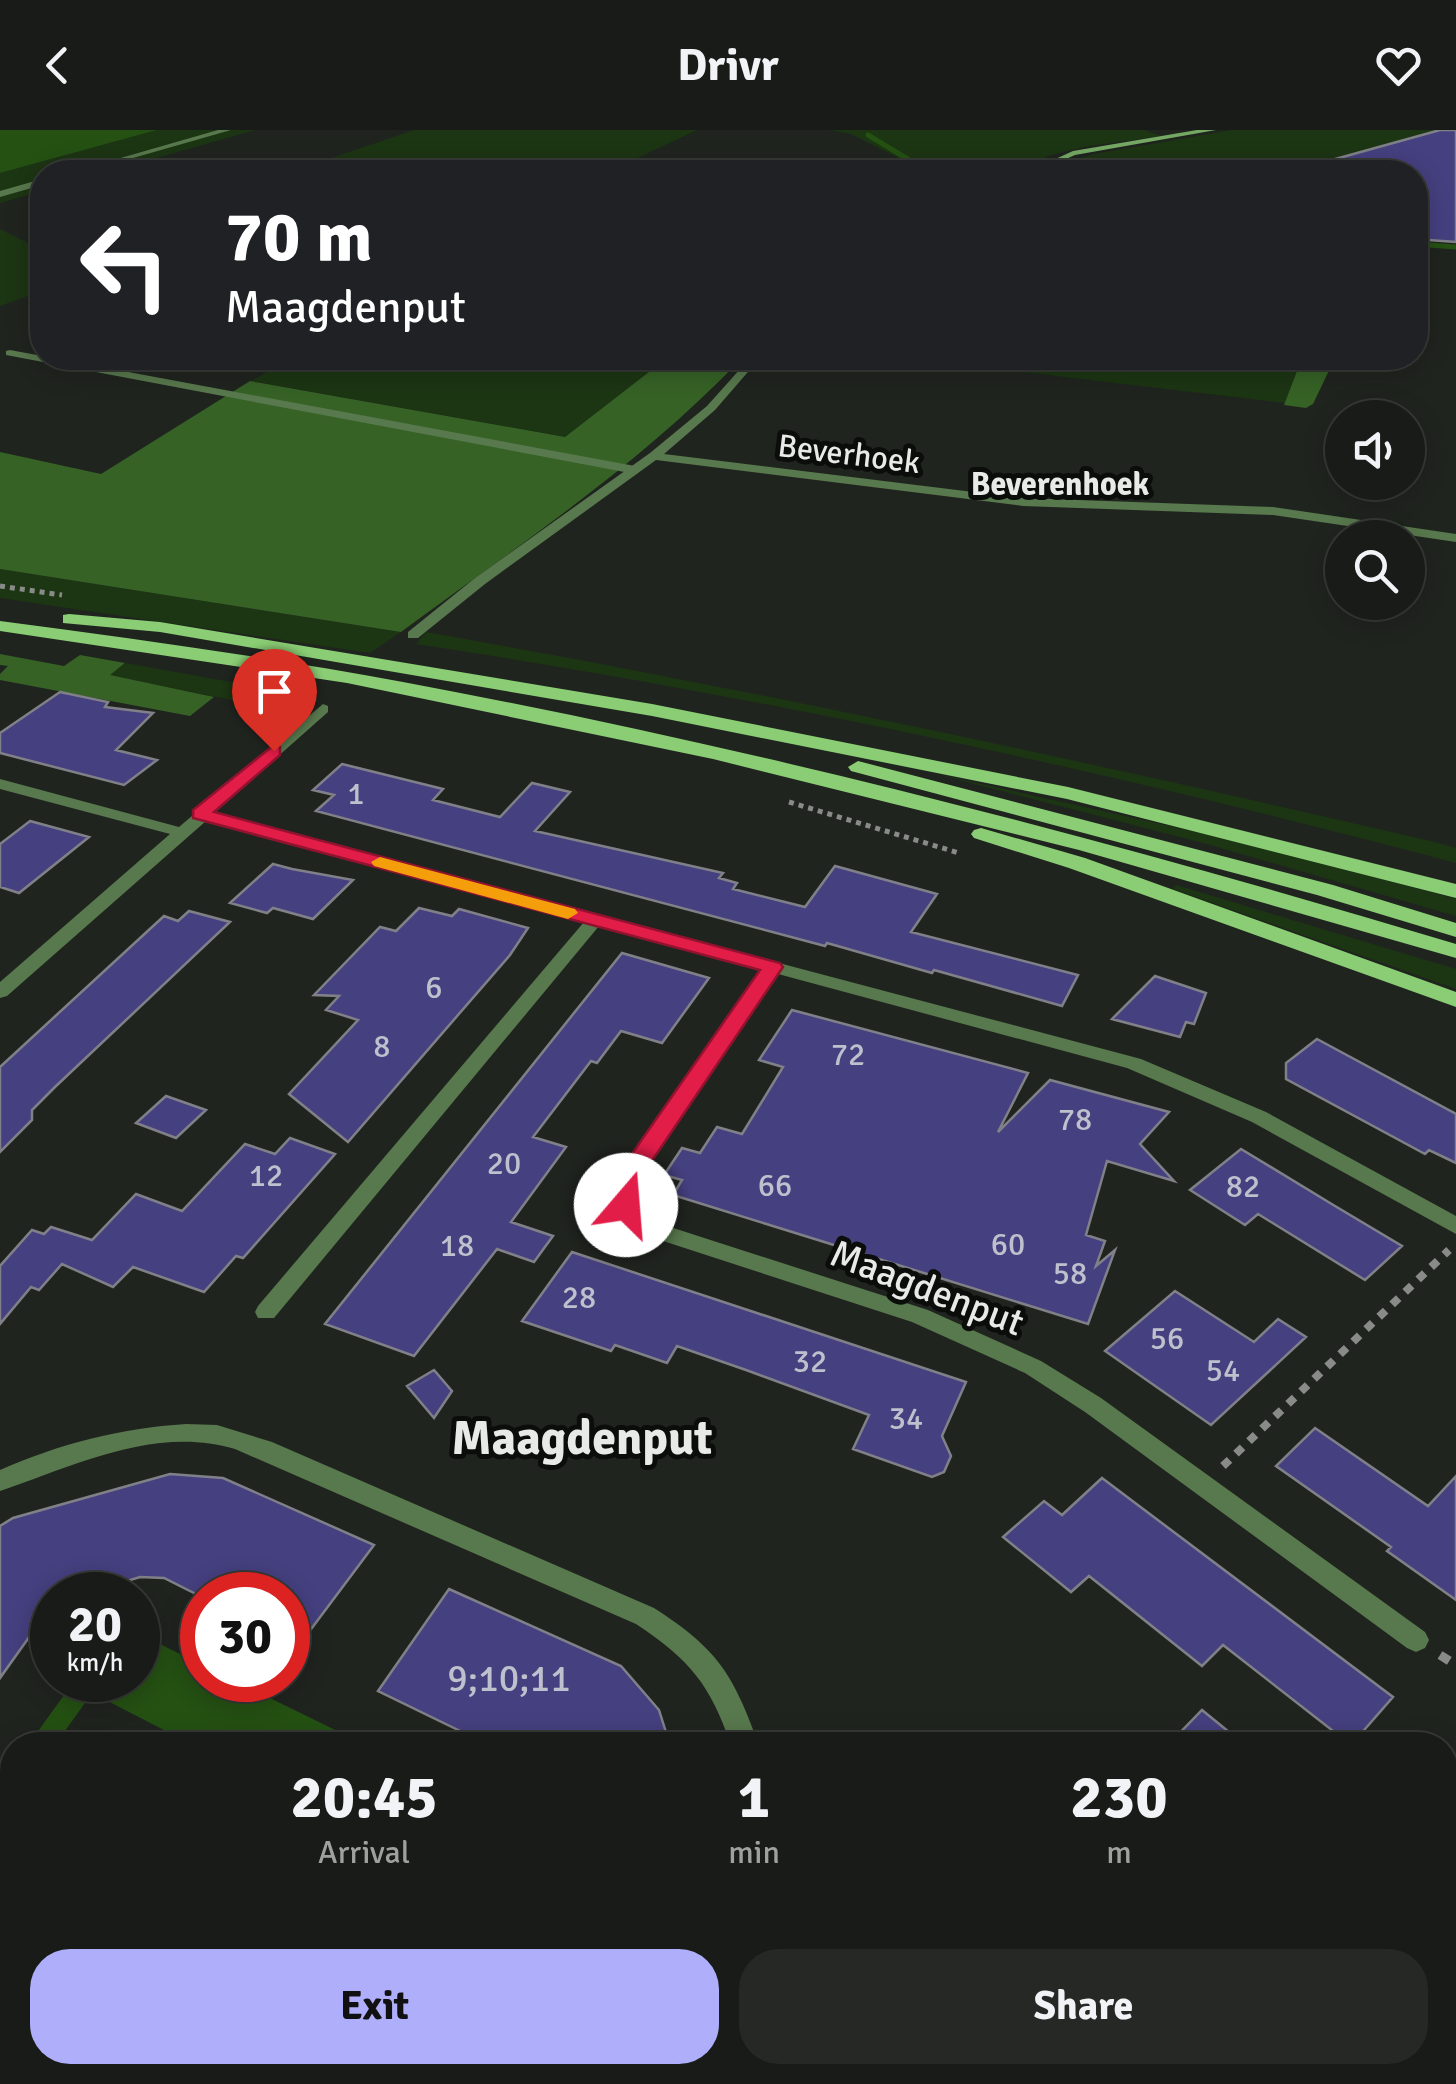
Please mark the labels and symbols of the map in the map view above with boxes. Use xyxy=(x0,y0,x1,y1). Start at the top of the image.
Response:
street label: Beverhoek xyxy=(776,426,922,482)
district label: Beverenhoek xyxy=(971,465,1150,504)
pin xyxy=(232,649,317,752)
house number: 1 xyxy=(347,774,365,813)
house number: 6 xyxy=(425,968,443,1007)
house number: 8 xyxy=(373,1027,391,1066)
house number: 72 xyxy=(831,1035,865,1074)
house number: 78 xyxy=(1058,1100,1092,1139)
house number: 20 xyxy=(487,1144,521,1183)
position arrow xyxy=(574,1153,678,1257)
house number: 12 xyxy=(249,1156,283,1195)
house number: 66 xyxy=(758,1166,792,1205)
house number: 82 xyxy=(1226,1167,1260,1206)
house number: 60 xyxy=(991,1225,1025,1264)
house number: 18 xyxy=(440,1226,474,1265)
street label: Maagdenput xyxy=(824,1230,1030,1346)
house number: 58 xyxy=(1053,1254,1087,1293)
house number: 28 xyxy=(562,1278,596,1317)
house number: 56 xyxy=(1150,1319,1184,1358)
house number: 32 xyxy=(793,1342,827,1381)
house number: 54 xyxy=(1206,1351,1240,1390)
house number: 34 xyxy=(889,1399,923,1438)
district label: Maagdenput xyxy=(452,1409,712,1468)
speed limit sign: 30 xyxy=(180,1572,310,1702)
house number: 9;10;11 xyxy=(447,1655,571,1702)

